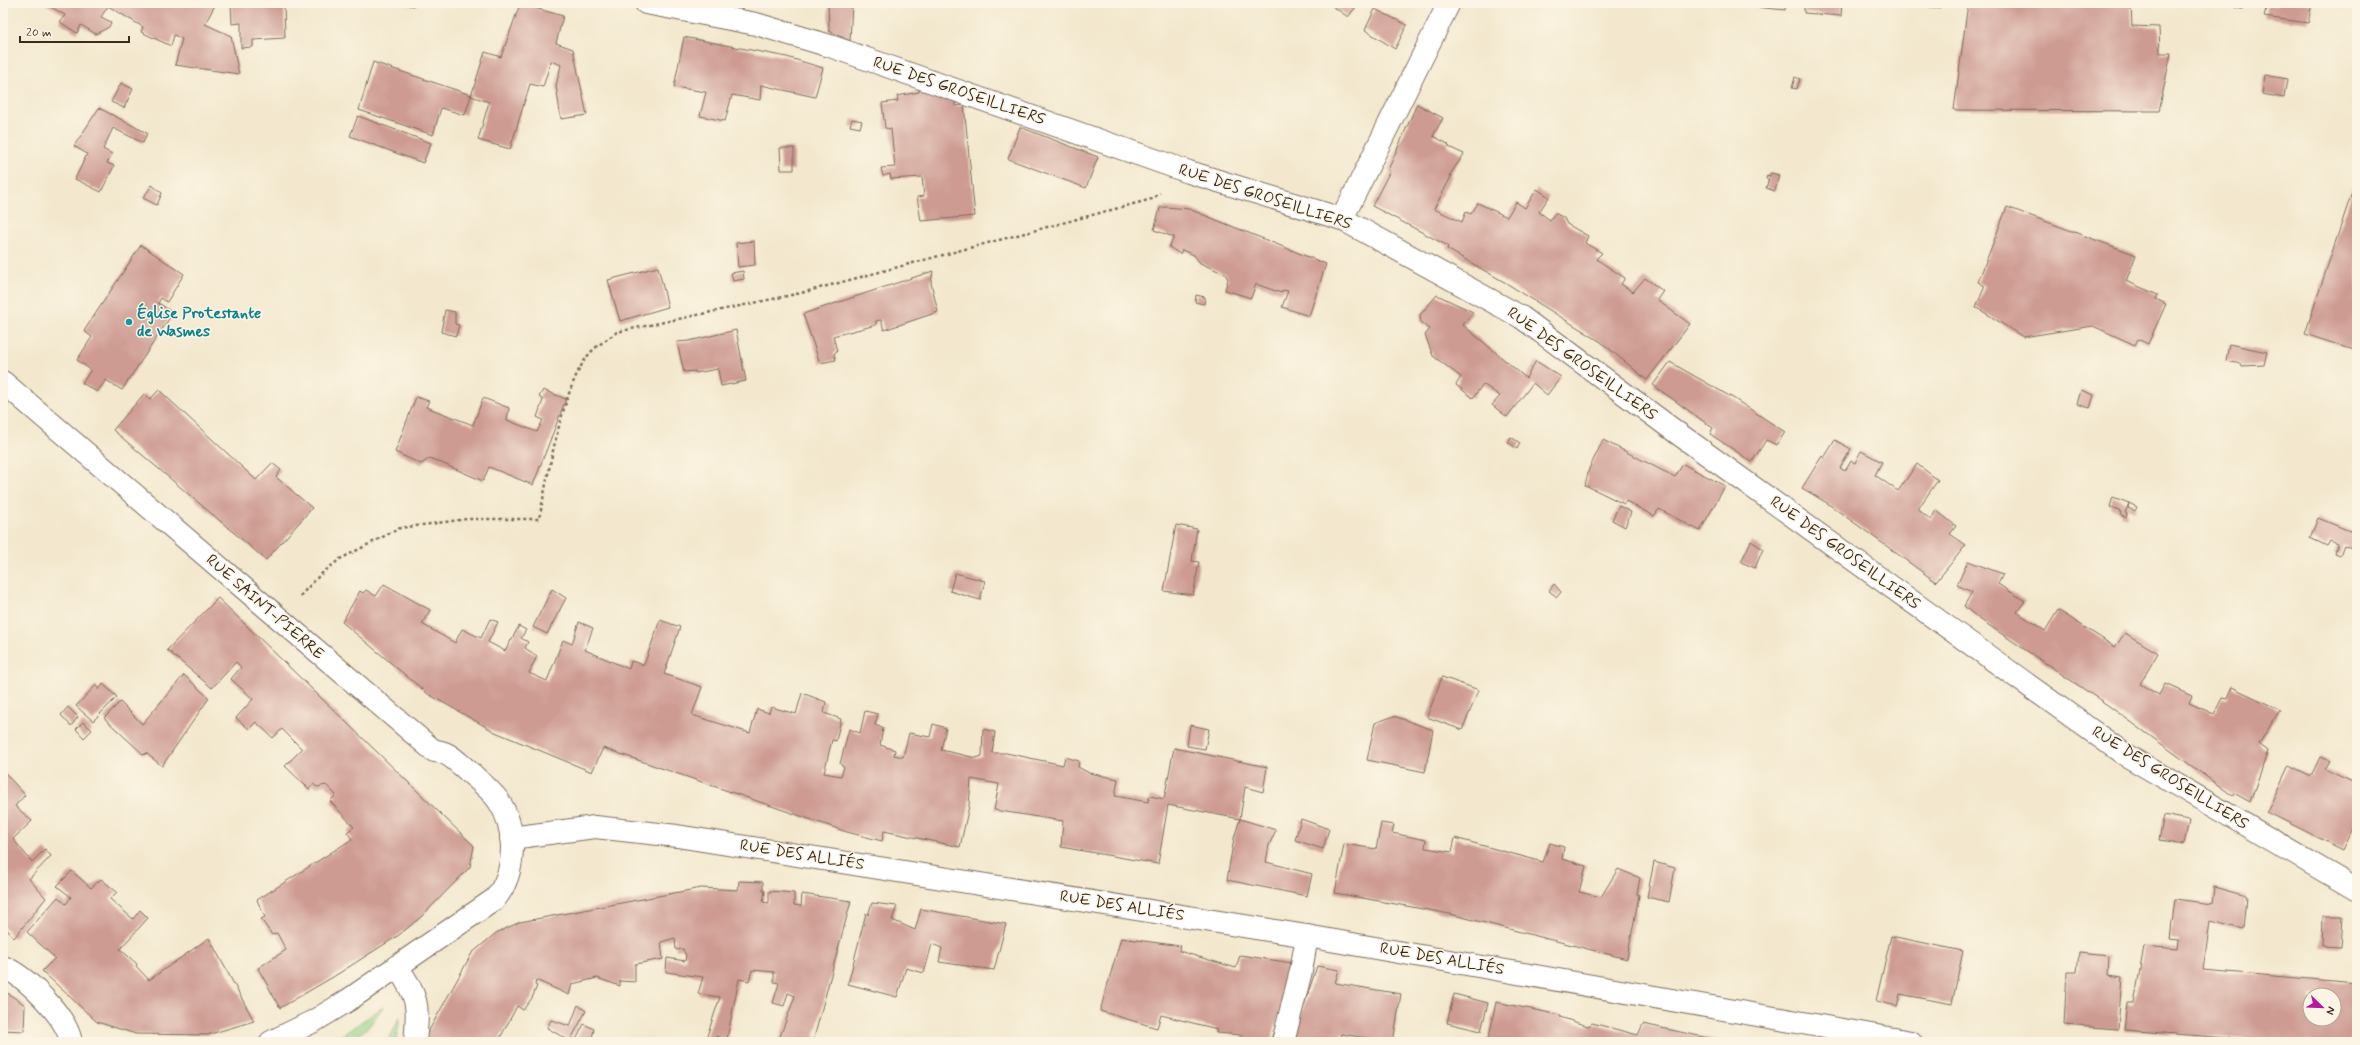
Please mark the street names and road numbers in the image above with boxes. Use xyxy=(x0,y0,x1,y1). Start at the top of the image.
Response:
street label: RUE DES GROSEILLIERS xyxy=(870,52,1048,130)
street label: RUE DES GROSEILLIERS xyxy=(1176,159,1354,235)
street label: RUE DES GROSEILLIERS xyxy=(1503,302,1661,426)
street label: RUE DES GROSEILLIERS xyxy=(1766,491,1924,615)
street label: RUE SAINT-PIERRE xyxy=(201,550,329,664)
street label: RUE DES GROSEILLIERS xyxy=(2088,721,2252,835)
street label: RUE DES ALLIÉS xyxy=(738,835,866,875)
street label: RUE DES ALLIÉS xyxy=(1058,886,1186,926)
street label: RUE DES ALLIÉS xyxy=(1378,938,1506,980)

